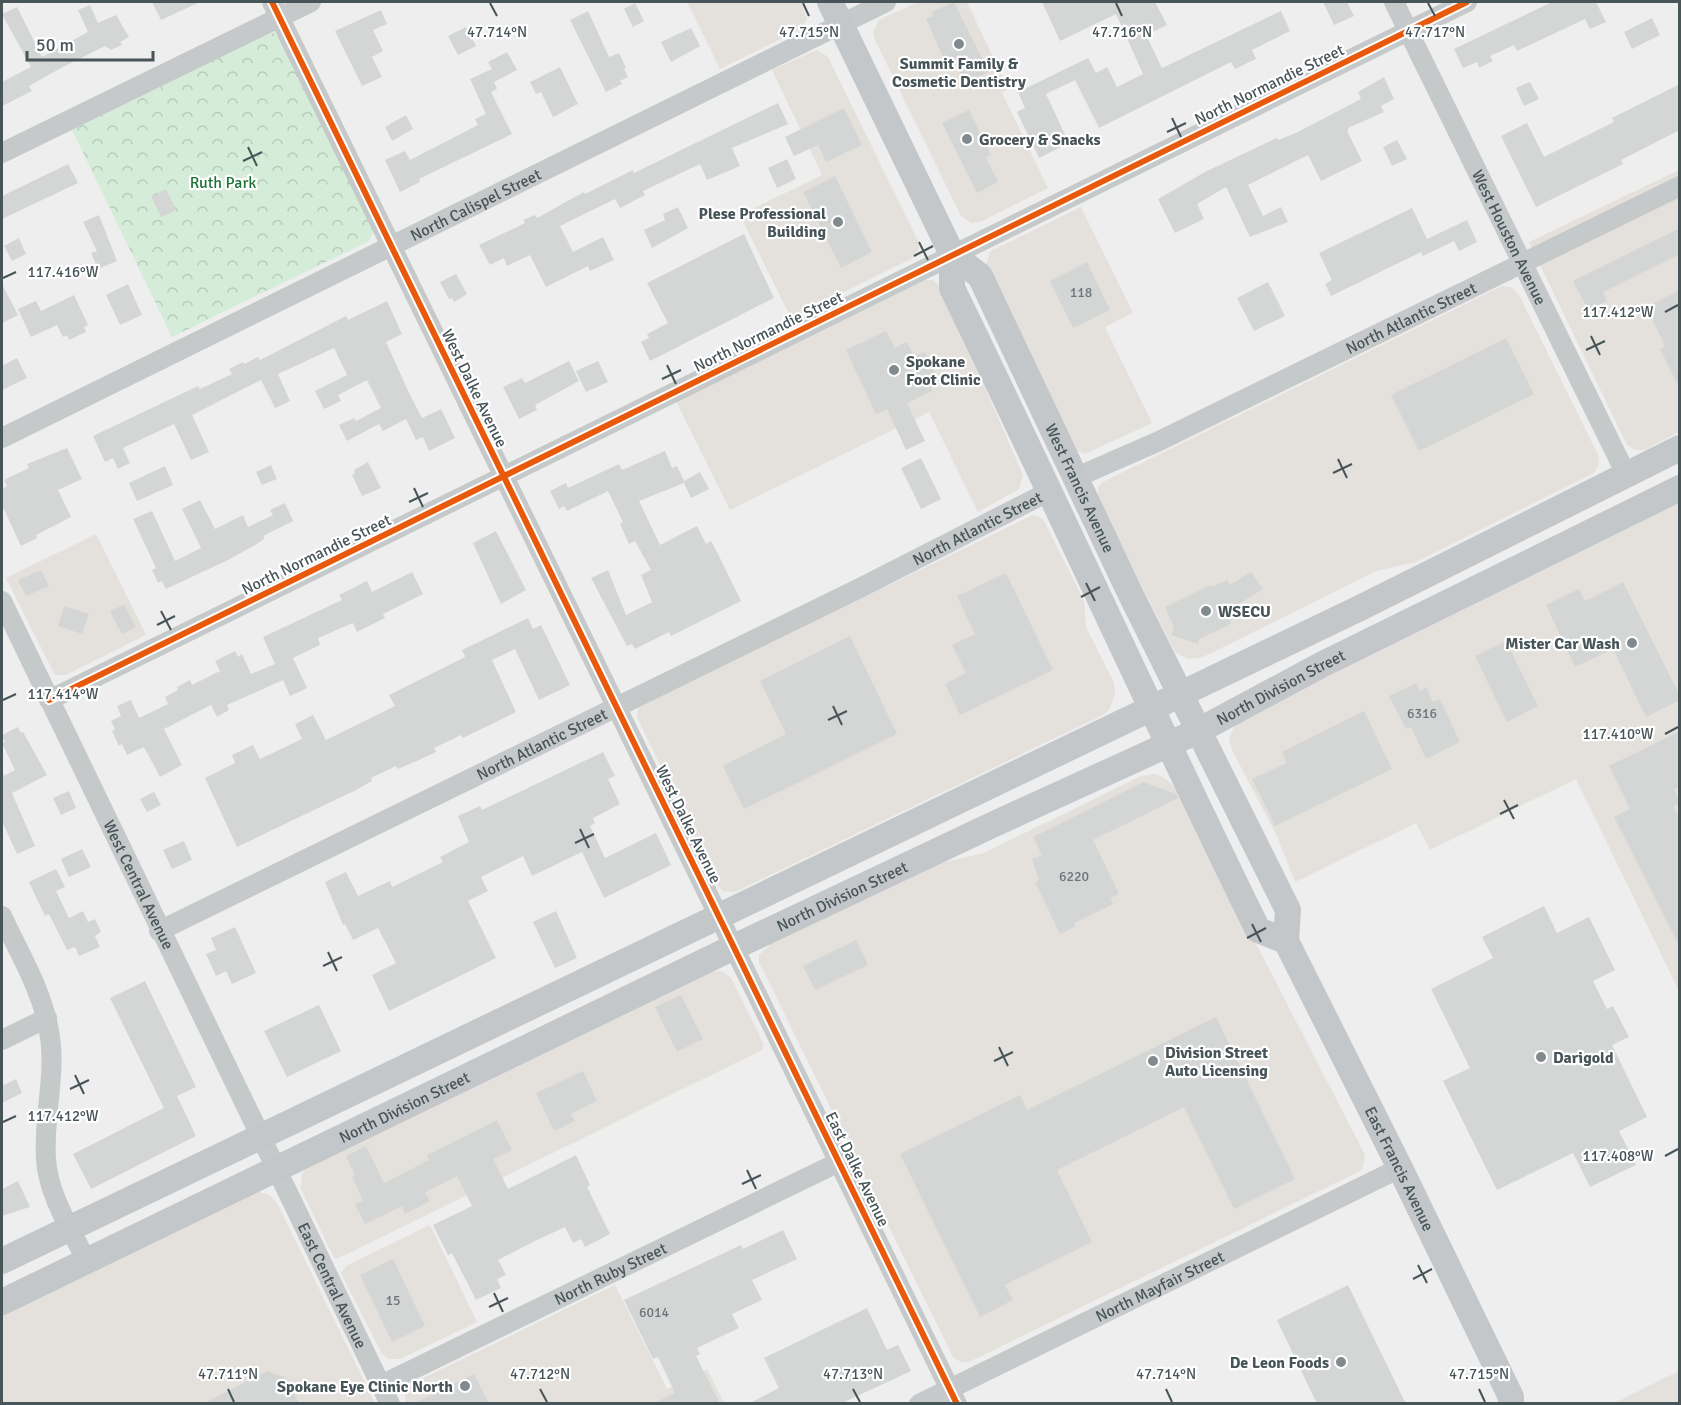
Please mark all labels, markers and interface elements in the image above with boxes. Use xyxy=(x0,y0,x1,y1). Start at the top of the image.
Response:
text: 47.714°N xyxy=(467,23,527,41)
text: 47.715°N xyxy=(779,23,839,41)
text: 47.716°N xyxy=(1092,23,1152,41)
text: 47.717°N xyxy=(1405,23,1465,41)
scale bar xyxy=(27,24,153,62)
text: 50 m xyxy=(36,34,74,56)
marker: Summit Family & Cosmetic Dentistry xyxy=(952,37,966,51)
street label: North Normandie Street xyxy=(1191,40,1348,130)
place label: Summit Family & Cosmetic Dentistry xyxy=(892,54,1026,92)
place label: Grocery & Snacks xyxy=(979,130,1101,150)
marker: Grocery & Snacks xyxy=(960,132,974,146)
street label: North Calispel Street xyxy=(407,164,545,246)
street label: West Houston Avenue xyxy=(1467,167,1550,308)
park label: Ruth Park xyxy=(190,173,256,193)
place label: Plese Professional Building xyxy=(699,204,826,242)
marker: Plese Professional Building xyxy=(831,215,845,229)
text: 117.416°W xyxy=(28,263,99,281)
street label: North Atlantic Street xyxy=(1343,278,1480,359)
house number: 118 xyxy=(1070,284,1092,301)
street label: North Normandie Street xyxy=(690,287,847,377)
text: 117.412°W xyxy=(1583,303,1654,321)
street label: West Dalke Avenue xyxy=(437,326,511,451)
place label: Spokane Foot Clinic xyxy=(906,352,981,390)
marker: Spokane Foot Clinic xyxy=(887,363,901,377)
street label: West Francis Avenue xyxy=(1040,421,1118,556)
street label: North Atlantic Street xyxy=(909,487,1046,570)
street label: North Normandie Street xyxy=(238,510,395,600)
place label: WSECU xyxy=(1218,602,1271,622)
marker: WSECU xyxy=(1199,604,1213,618)
place label: Mister Car Wash xyxy=(1505,634,1620,654)
marker: Mister Car Wash xyxy=(1625,636,1639,650)
street label: North Division Street xyxy=(1213,645,1349,730)
text: 117.414°W xyxy=(28,685,99,703)
street label: North Atlantic Street xyxy=(474,704,611,785)
house number: 6316 xyxy=(1407,705,1437,722)
text: 117.410°W xyxy=(1583,725,1654,743)
street label: West Dalke Avenue xyxy=(651,762,725,887)
street label: West Central Avenue xyxy=(98,817,178,953)
street label: North Division Street xyxy=(774,857,912,936)
house number: 6220 xyxy=(1059,868,1089,885)
place label: Division Street Auto Licensing xyxy=(1165,1043,1268,1081)
place label: Darigold xyxy=(1553,1048,1614,1068)
marker: Darigold xyxy=(1534,1050,1548,1064)
marker: Division Street Auto Licensing xyxy=(1146,1054,1160,1068)
street label: North Division Street xyxy=(336,1067,474,1148)
street label: East Francis Avenue xyxy=(1360,1103,1438,1235)
text: 117.412°W xyxy=(28,1107,99,1125)
street label: East Dalke Avenue xyxy=(821,1109,894,1230)
text: 117.408°W xyxy=(1583,1147,1654,1165)
street label: East Central Avenue xyxy=(293,1220,371,1352)
street label: North Ruby Street xyxy=(551,1238,671,1310)
street label: North Mayfair Street xyxy=(1092,1247,1228,1327)
house number: 15 xyxy=(385,1292,401,1309)
house number: 6014 xyxy=(639,1304,670,1321)
place label: De Leon Foods xyxy=(1230,1353,1329,1373)
marker: De Leon Foods xyxy=(1334,1355,1348,1369)
text: 47.711°N xyxy=(198,1365,258,1383)
text: 47.712°N xyxy=(510,1365,570,1383)
text: 47.713°N xyxy=(823,1365,883,1383)
text: 47.714°N xyxy=(1136,1365,1196,1383)
text: 47.715°N xyxy=(1449,1365,1509,1383)
place label: Spokane Eye Clinic North xyxy=(277,1377,453,1397)
marker: Spokane Eye Clinic North xyxy=(458,1379,472,1393)

